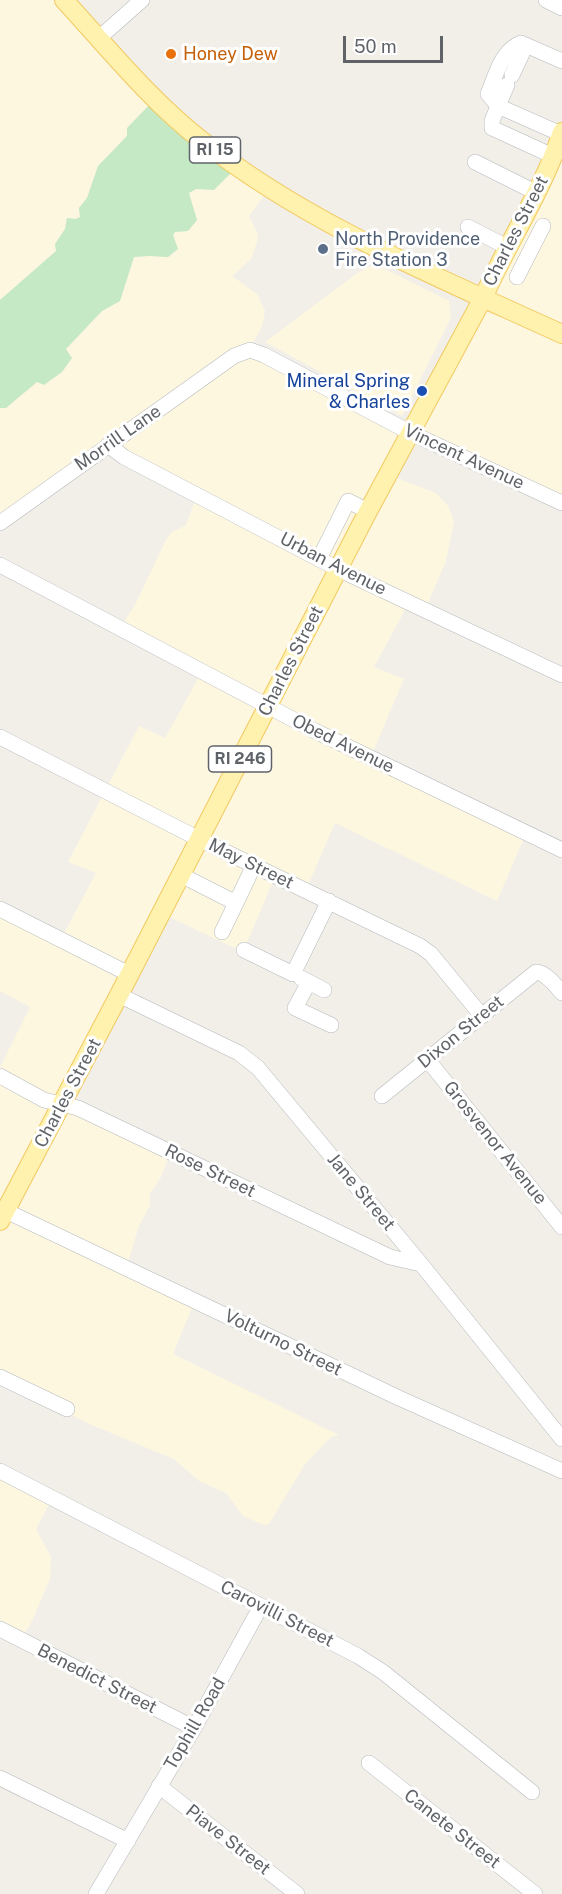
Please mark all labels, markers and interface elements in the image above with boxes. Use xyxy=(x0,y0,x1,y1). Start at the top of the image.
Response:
scale bar xyxy=(346,24,446,62)
text: 50 m xyxy=(354,36,397,57)
place label: Honey Dew xyxy=(183,43,278,65)
marker: Honey Dew xyxy=(164,47,178,61)
road number: RI 15 xyxy=(190,137,240,163)
street label: Charles Street xyxy=(479,172,553,290)
place label: North Providence Fire Station 3 xyxy=(335,228,480,270)
marker: North Providence Fire Station 3 xyxy=(316,242,330,256)
place label: Mineral Spring & Charles xyxy=(286,370,410,412)
marker: Mineral Spring & Charles xyxy=(415,384,429,398)
street label: Morrill Lane xyxy=(71,400,165,476)
street label: Vincent Avenue xyxy=(400,420,528,494)
street label: Urban Avenue xyxy=(276,528,390,600)
street label: Charles Street xyxy=(254,602,328,720)
street label: Obed Avenue xyxy=(288,710,398,778)
road number: RI 246 xyxy=(208,746,272,772)
street label: May Street xyxy=(205,834,297,894)
street label: Dixon Street xyxy=(414,991,508,1073)
street label: Charles Street xyxy=(30,1035,106,1151)
street label: Grosvenor Avenue xyxy=(439,1077,551,1209)
street label: Rose Street xyxy=(161,1140,259,1202)
street label: Jane Street xyxy=(322,1149,400,1235)
street label: Volturno Street xyxy=(221,1305,345,1381)
street label: Carovilli Street xyxy=(217,1576,337,1652)
street label: Benedict Street xyxy=(33,1640,161,1718)
street label: Tophill Road xyxy=(160,1674,230,1774)
street label: Canete Street xyxy=(400,1785,504,1873)
street label: Piave Street xyxy=(181,1800,275,1880)

